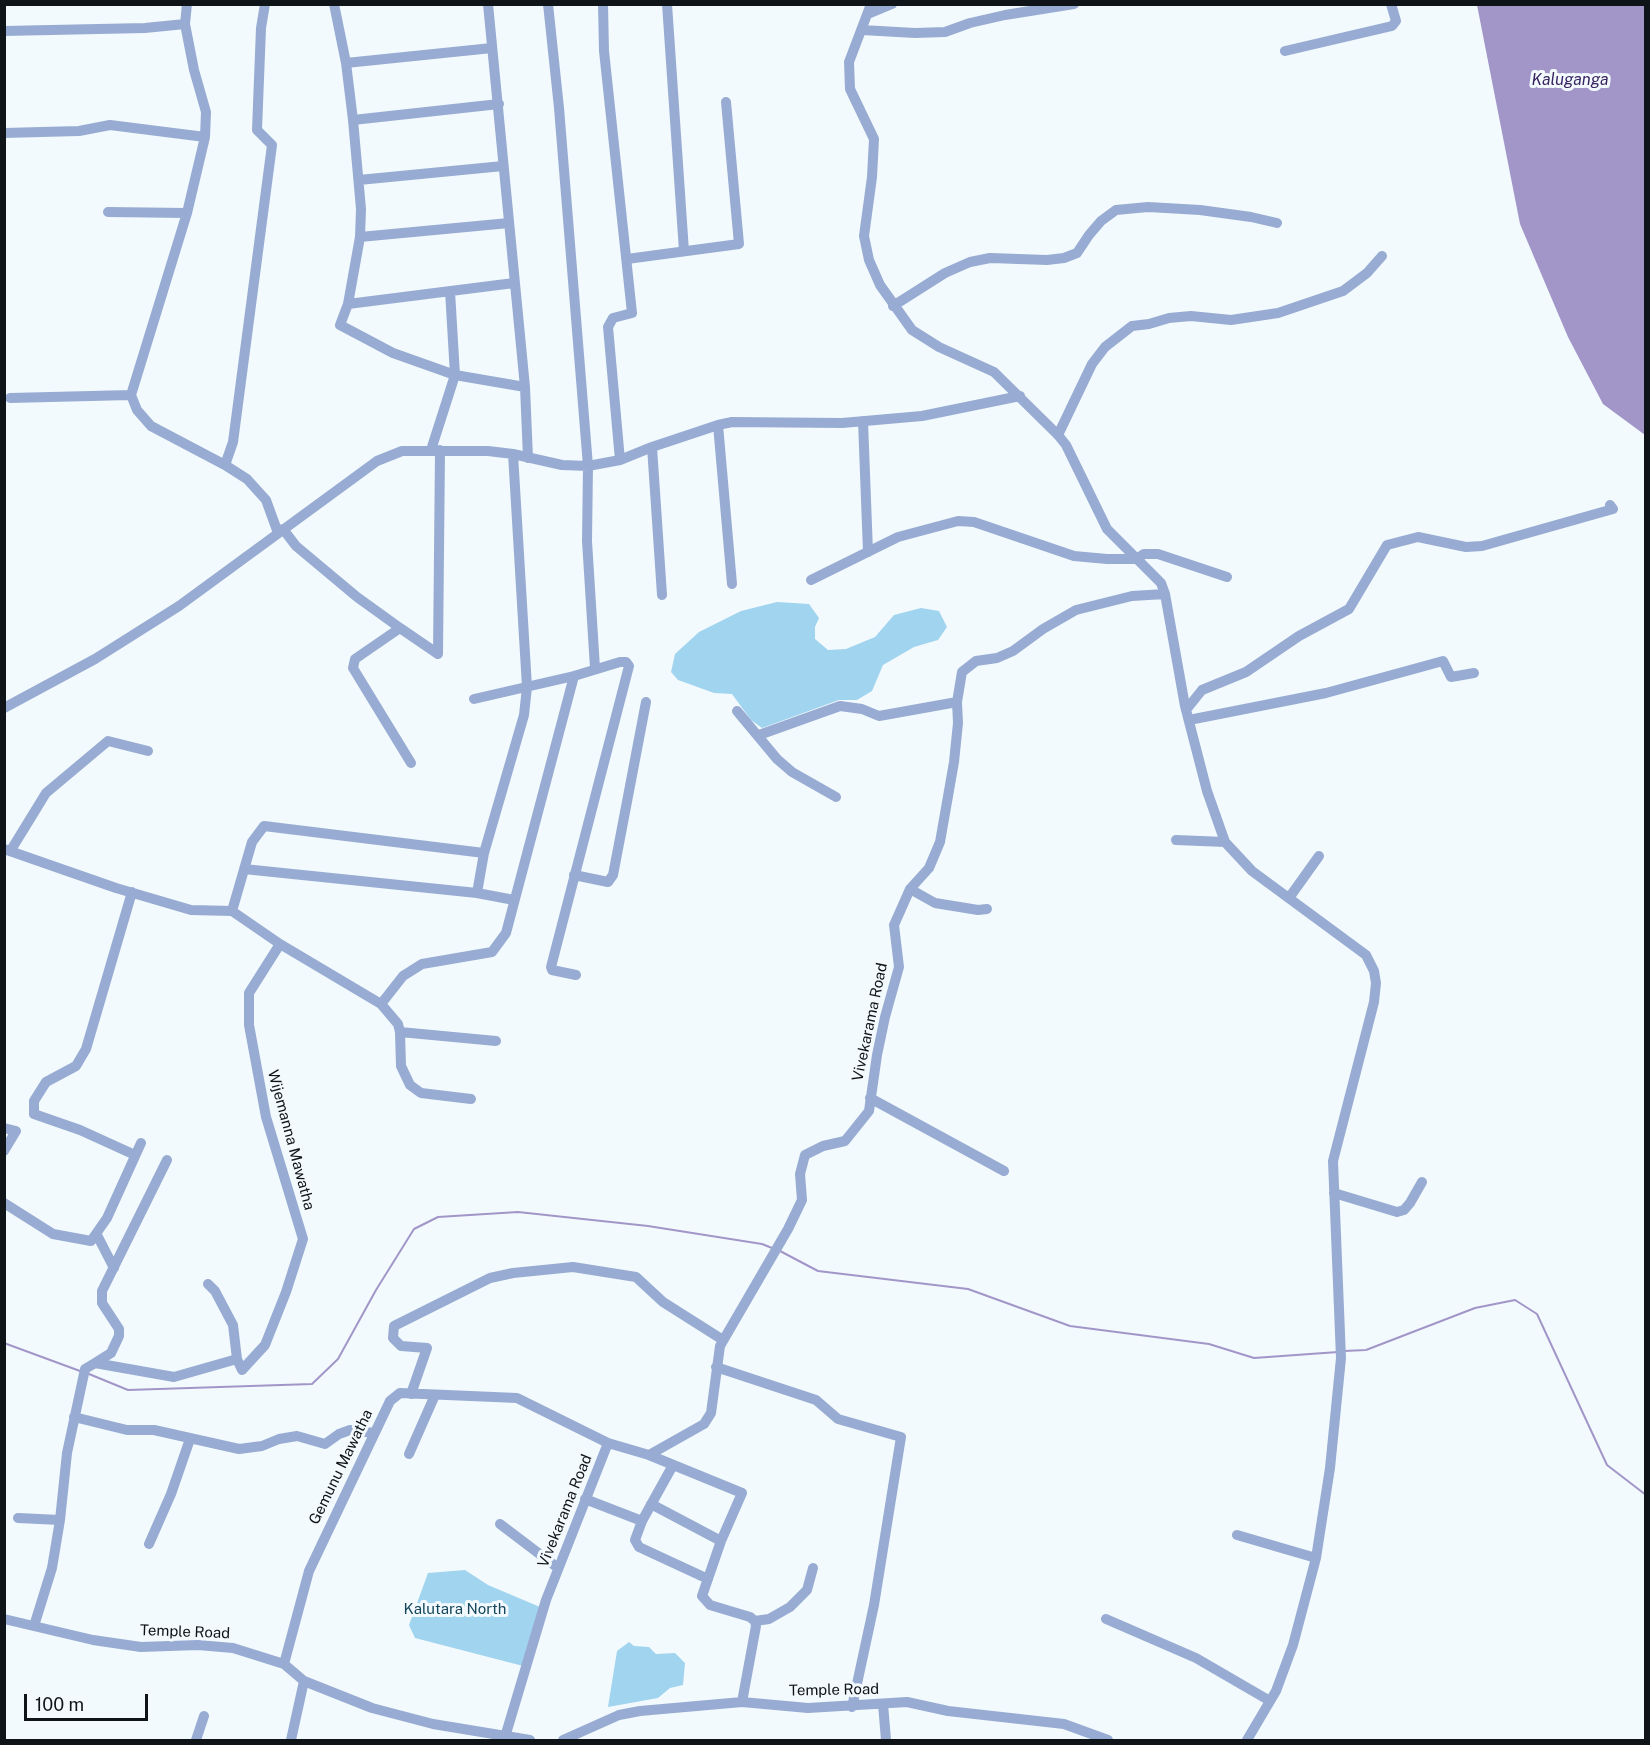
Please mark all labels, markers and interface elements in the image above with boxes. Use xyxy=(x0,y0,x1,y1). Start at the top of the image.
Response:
water label: Kaluganga xyxy=(1532,70,1608,90)
street label: Vivekarama Road xyxy=(849,961,891,1083)
street label: Wijemanna Mawatha xyxy=(264,1068,318,1212)
street label: Gemunu Mawatha xyxy=(305,1407,377,1527)
street label: Vivekarama Road xyxy=(534,1452,596,1570)
park label: Kalutara North xyxy=(404,1600,506,1618)
street label: Temple Road xyxy=(140,1621,230,1643)
street label: Temple Road xyxy=(789,1680,879,1700)
scale bar xyxy=(27,1682,152,1720)
text: 100 m xyxy=(35,1694,84,1715)

